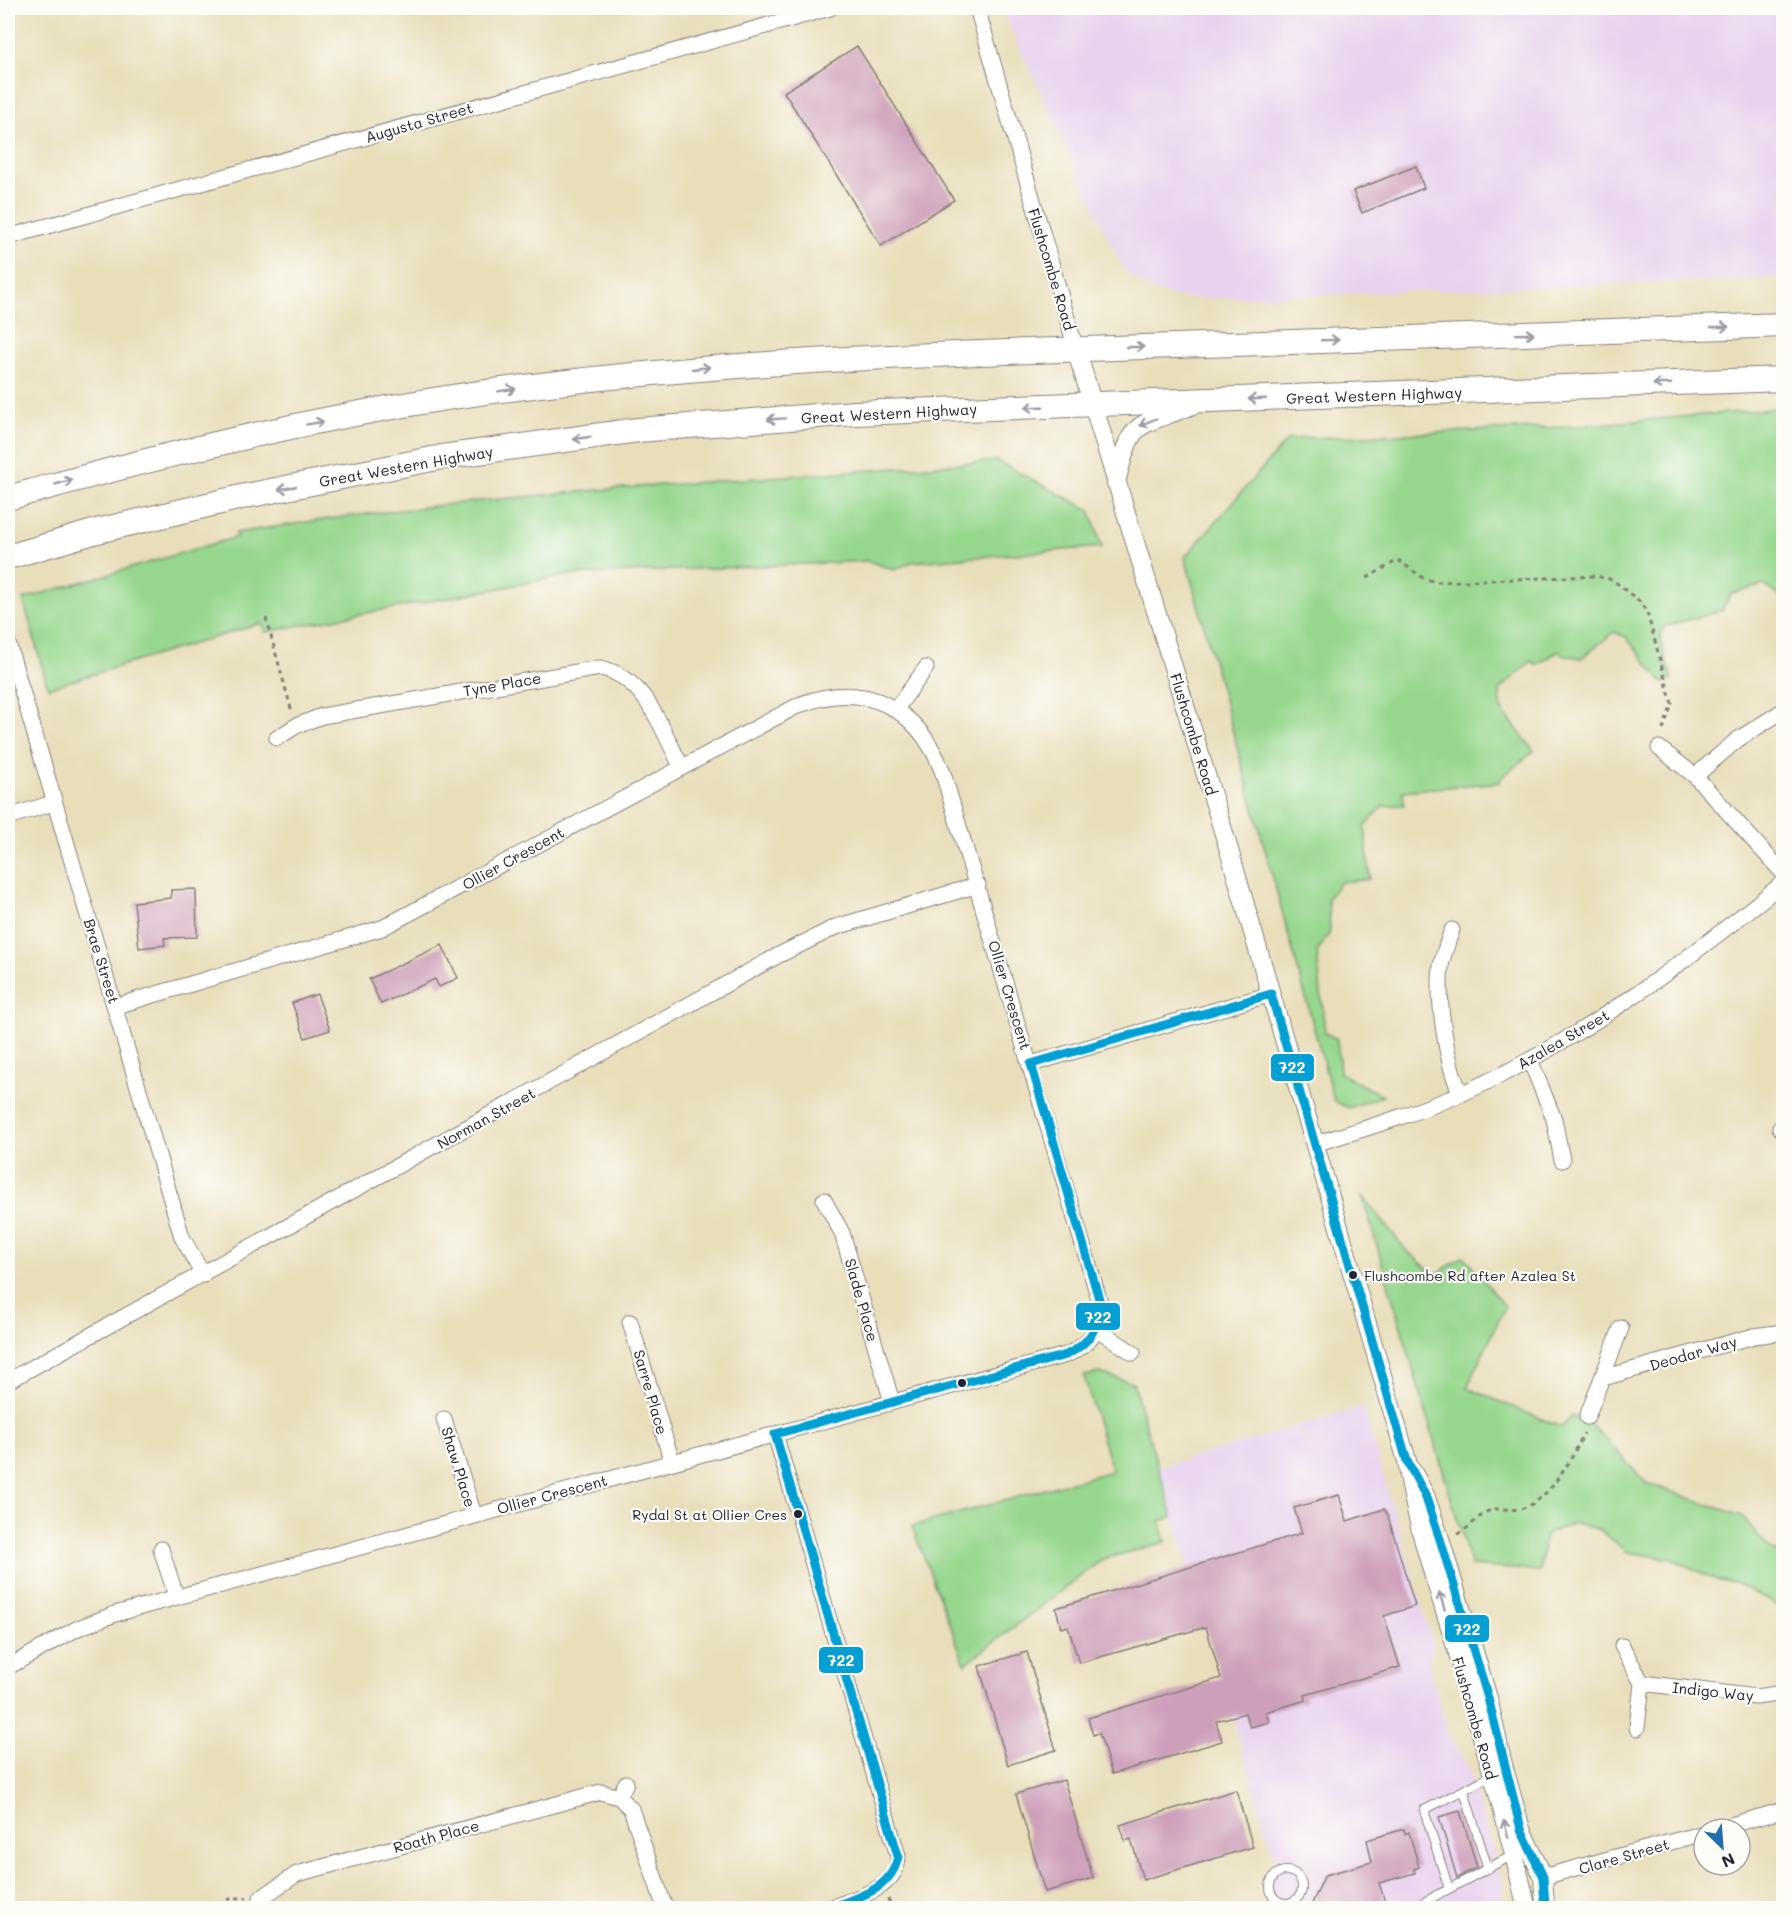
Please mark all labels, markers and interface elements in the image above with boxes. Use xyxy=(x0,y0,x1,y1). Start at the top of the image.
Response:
street label: Augusta Street xyxy=(363,97,475,147)
street label: Flushcombe Road xyxy=(1024,205,1080,333)
one-way arrow xyxy=(1709,321,1729,333)
one-way arrow xyxy=(1514,328,1534,339)
one-way arrow xyxy=(1319,335,1339,346)
one-way arrow xyxy=(1124,341,1144,353)
one-way arrow xyxy=(690,362,710,373)
one-way arrow xyxy=(1653,378,1673,389)
street label: Great Western Highway xyxy=(1286,382,1463,408)
one-way arrow xyxy=(497,384,516,395)
one-way arrow xyxy=(1248,393,1268,405)
street label: Great Western Highway xyxy=(800,398,978,428)
one-way arrow xyxy=(1024,401,1044,413)
one-way arrow xyxy=(767,414,787,425)
one-way arrow xyxy=(305,417,324,428)
one-way arrow xyxy=(1140,417,1158,428)
one-way arrow xyxy=(573,432,593,443)
street label: Great Western Highway xyxy=(317,441,495,491)
one-way arrow xyxy=(54,476,73,487)
one-way arrow xyxy=(277,483,297,494)
street label: Tyne Place xyxy=(461,667,543,701)
street label: Flushcombe Road xyxy=(1166,670,1222,798)
street label: Ollier Crescent xyxy=(459,822,567,894)
street label: Brae Street xyxy=(80,916,124,1006)
street label: Ollier Crescent xyxy=(984,938,1036,1052)
street label: Azalea Street xyxy=(1513,1005,1613,1073)
line badge: 722 xyxy=(1270,1053,1315,1082)
text: 722 xyxy=(1279,1056,1305,1077)
street label: Norman Street xyxy=(433,1083,539,1153)
street label: Slade Place xyxy=(841,1256,883,1344)
place label: Flushcombe Rd after Azalea St xyxy=(1364,1266,1576,1285)
marker: Flushcombe Rd after Azalea St xyxy=(1347,1269,1359,1281)
line badge: 722 xyxy=(1075,1302,1121,1331)
text: 722 xyxy=(1085,1306,1111,1327)
street label: Deodar Way xyxy=(1647,1331,1739,1375)
street label: Sarre Place xyxy=(629,1347,673,1437)
unlabelled marker xyxy=(956,1377,968,1389)
street label: Shaw Place xyxy=(437,1424,481,1510)
street label: Ollier Crescent xyxy=(495,1470,609,1518)
place label: Rydal St at Ollier Cres xyxy=(632,1505,787,1524)
marker: Rydal St at Ollier Cres xyxy=(792,1508,804,1520)
one-way arrow xyxy=(1435,1592,1446,1611)
line badge: 722 xyxy=(1444,1614,1490,1643)
text: 722 xyxy=(1454,1618,1480,1639)
line badge: 722 xyxy=(818,1646,864,1674)
text: 722 xyxy=(828,1649,854,1670)
street label: Flushcombe Road xyxy=(1448,1654,1502,1782)
street label: Indigo Way xyxy=(1671,1677,1755,1705)
street label: Roath Place xyxy=(391,1815,481,1857)
north arrow xyxy=(1692,1817,1752,1877)
one-way arrow xyxy=(1500,1820,1512,1839)
street label: Clare Street xyxy=(1576,1834,1672,1878)
text: N xyxy=(1719,1849,1738,1873)

